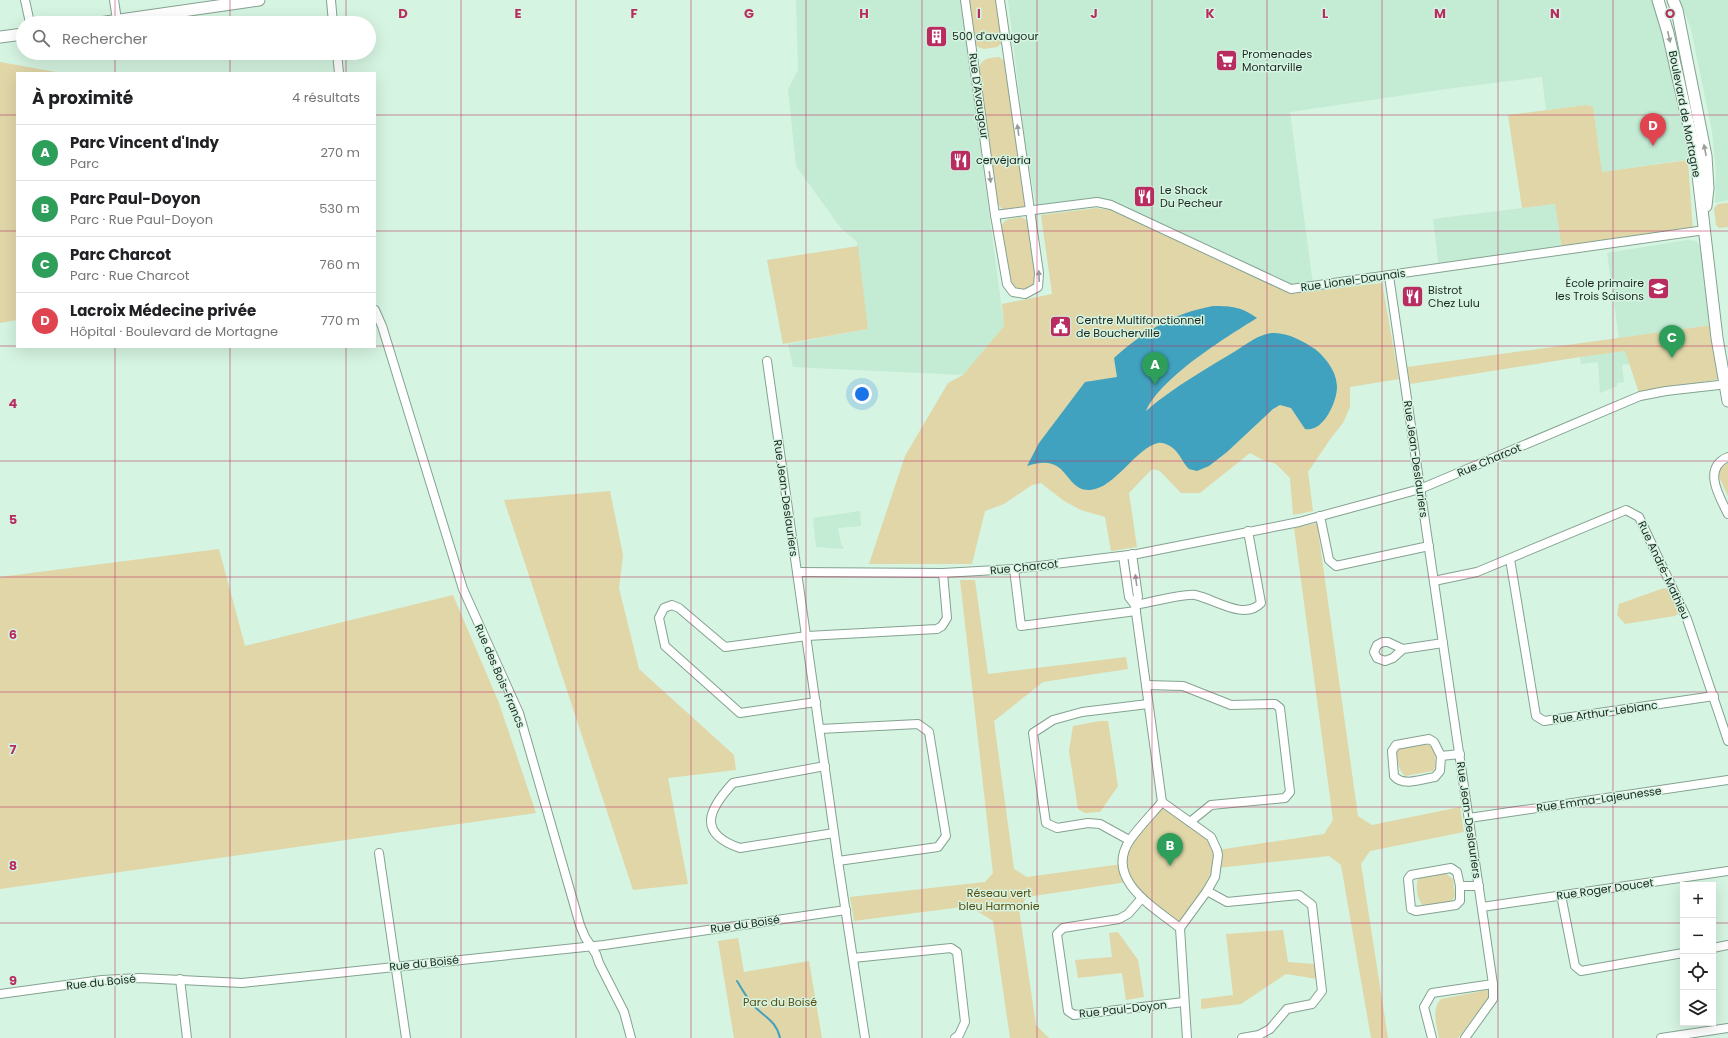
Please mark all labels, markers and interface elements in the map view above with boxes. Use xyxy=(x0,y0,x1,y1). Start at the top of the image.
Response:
text: D xyxy=(398,4,408,23)
text: E xyxy=(514,4,522,23)
text: F xyxy=(630,4,638,23)
text: G xyxy=(744,4,754,23)
text: H xyxy=(859,4,869,23)
text: I xyxy=(977,4,981,23)
text: J xyxy=(1090,4,1098,23)
text: K xyxy=(1205,4,1215,23)
text: L xyxy=(1322,4,1328,23)
text: M xyxy=(1434,4,1446,23)
text: N xyxy=(1550,4,1560,23)
text: O xyxy=(1665,4,1675,23)
search box xyxy=(16,16,376,60)
building icon: 500 d'avaugour xyxy=(923,23,949,49)
icon: search xyxy=(30,27,52,49)
text: Rechercher xyxy=(62,28,148,49)
place label: 500 d'avaugour xyxy=(952,28,1039,44)
one-way arrow xyxy=(1667,31,1673,43)
place label: Promenades Montarville xyxy=(1242,46,1312,75)
supermarket icon: Promenades Montarville xyxy=(1213,47,1239,73)
street label: Boulevard de Mortagne xyxy=(1665,49,1705,179)
street label: Rue D'Avaugour xyxy=(965,52,993,140)
text: À proximité xyxy=(32,86,133,110)
text: 4 résultats xyxy=(292,88,360,107)
pin: D xyxy=(1640,113,1666,146)
one-way arrow xyxy=(1015,124,1021,136)
text: Parc Vincent d'Indy xyxy=(70,132,219,153)
text: A xyxy=(40,143,50,162)
text: 270 m xyxy=(320,143,360,162)
one-way arrow xyxy=(1702,144,1708,156)
restaurant icon: cervéjaria xyxy=(947,147,973,173)
place label: cervéjaria xyxy=(976,152,1031,168)
text: Parc xyxy=(70,154,99,173)
one-way arrow xyxy=(987,171,993,183)
place label: Le Shack Du Pecheur xyxy=(1160,182,1223,211)
restaurant icon: Le Shack Du Pecheur xyxy=(1131,183,1157,209)
text: Parc Paul-Doyon xyxy=(70,188,201,209)
text: B xyxy=(41,199,49,218)
text: 530 m xyxy=(319,199,360,218)
text: Parc · Rue Paul-Doyon xyxy=(70,210,213,229)
text: Parc Charcot xyxy=(70,244,171,265)
text: C xyxy=(40,255,50,274)
text: 760 m xyxy=(320,255,360,274)
street label: Rue Lionel-Daunais xyxy=(1300,265,1407,295)
text: Parc · Rue Charcot xyxy=(70,266,189,285)
one-way arrow xyxy=(1036,269,1042,282)
place label: École primaire les Trois Saisons xyxy=(1555,275,1644,304)
school or university icon: École primaire les Trois Saisons xyxy=(1646,276,1672,302)
place label: Bistrot Chez Lulu xyxy=(1428,282,1480,311)
restaurant icon: Bistrot Chez Lulu xyxy=(1400,283,1426,309)
text: Lacroix Médecine privée xyxy=(70,300,256,321)
text: D xyxy=(40,311,50,330)
text: 770 m xyxy=(321,311,360,330)
place label: Centre Multifonctionnel de Boucherville xyxy=(1076,312,1204,341)
public building icon: Centre Multifonctionnel de Boucherville xyxy=(1047,313,1073,339)
text: Hôpital · Boulevard de Mortagne xyxy=(70,322,278,341)
pin: C xyxy=(1659,325,1685,358)
pin: A xyxy=(1142,352,1168,385)
your location xyxy=(852,384,872,404)
text: 4 xyxy=(9,394,18,413)
street label: Rue Jean-Deslauriers xyxy=(1400,400,1432,519)
street label: Rue Jean-Deslauriers xyxy=(770,439,802,558)
street label: Rue Charcot xyxy=(1454,439,1524,481)
text: 5 xyxy=(9,510,17,529)
street label: Rue André-Mathieu xyxy=(1634,518,1694,622)
street label: Rue Charcot xyxy=(989,555,1059,579)
one-way arrow xyxy=(1133,574,1139,586)
street label: Rue des Bois-Francs xyxy=(471,622,529,731)
text: 6 xyxy=(9,625,17,644)
street label: Rue Arthur-Leblanc xyxy=(1551,697,1659,727)
text: 7 xyxy=(10,740,17,759)
street label: Rue Jean-Deslauriers xyxy=(1453,761,1485,880)
street label: Rue Emma-Lajeunesse xyxy=(1535,782,1663,816)
pin: B xyxy=(1157,833,1183,866)
text: 8 xyxy=(9,856,17,875)
street label: Rue Roger Doucet xyxy=(1555,874,1655,904)
map controls xyxy=(1680,882,1716,1026)
button: + xyxy=(1680,882,1716,918)
park label: Réseau vert bleu Harmonie xyxy=(958,885,1040,914)
street label: Rue du Boisé xyxy=(709,911,781,937)
button: − xyxy=(1680,918,1716,954)
street label: Rue du Boisé xyxy=(388,951,460,975)
button: locate xyxy=(1680,954,1716,990)
street label: Rue du Boisé xyxy=(65,970,137,994)
text: 9 xyxy=(9,971,17,990)
button: layers xyxy=(1680,990,1716,1026)
park label: Parc du Boisé xyxy=(743,994,817,1010)
street label: Rue Paul-Doyon xyxy=(1078,996,1168,1022)

